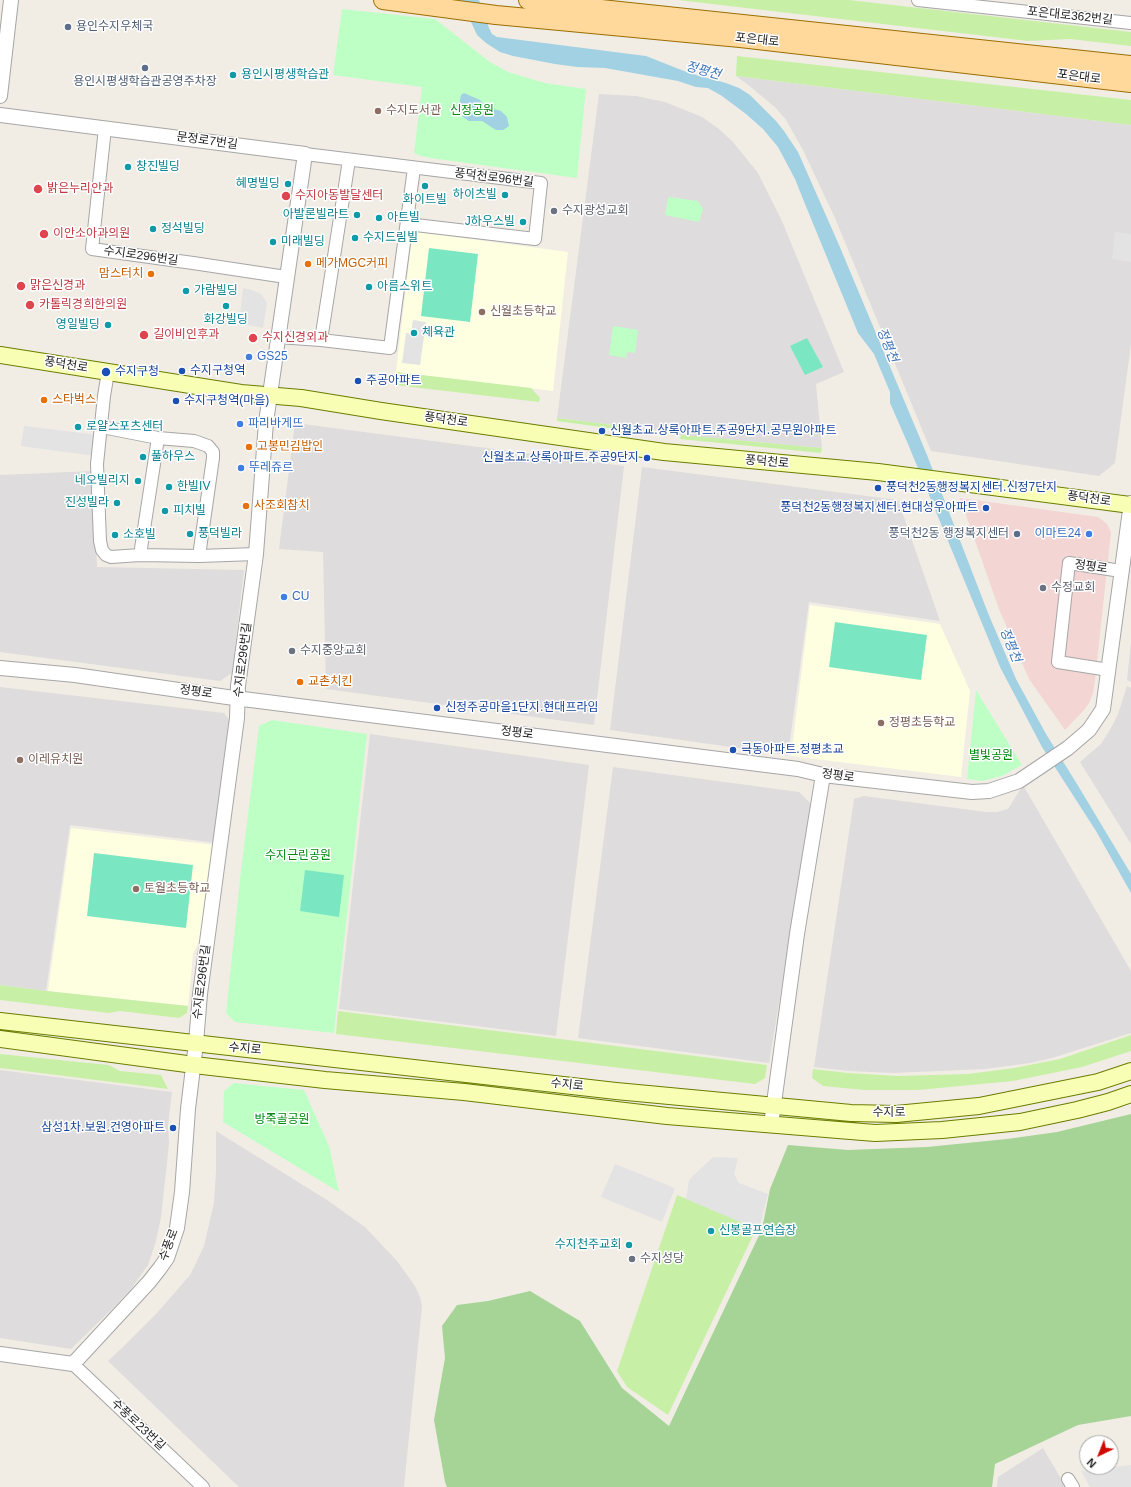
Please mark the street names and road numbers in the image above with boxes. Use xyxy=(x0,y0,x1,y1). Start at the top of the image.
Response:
street label: 포은대로362번길 xyxy=(1026,4,1114,28)
street label: 포은대로 xyxy=(734,31,780,49)
street label: 포은대로 xyxy=(1056,67,1102,87)
street label: 문정로7번길 xyxy=(175,130,239,152)
street label: 풍덕천로96번길 xyxy=(454,166,534,190)
street label: 수지로296번길 xyxy=(103,244,179,268)
street label: 풍덕천로 xyxy=(43,354,89,376)
street label: 풍덕천로 xyxy=(423,410,469,430)
street label: 풍덕천로 xyxy=(744,453,790,471)
street label: 풍덕천로 xyxy=(1066,489,1112,509)
street label: 정평로 xyxy=(1074,558,1108,576)
street label: 수지로296번길 xyxy=(231,622,255,698)
street label: 정평로 xyxy=(179,683,213,701)
street label: 정평로 xyxy=(500,724,534,742)
street label: 정평로 xyxy=(821,767,855,785)
street label: 수지로296번길 xyxy=(190,944,214,1020)
street label: 수지로 xyxy=(228,1040,262,1058)
street label: 수지로 xyxy=(550,1076,584,1094)
street label: 수지로 xyxy=(872,1106,906,1120)
street label: 수풍로 xyxy=(156,1227,182,1263)
street label: 수풍로23번길 xyxy=(108,1396,168,1454)

